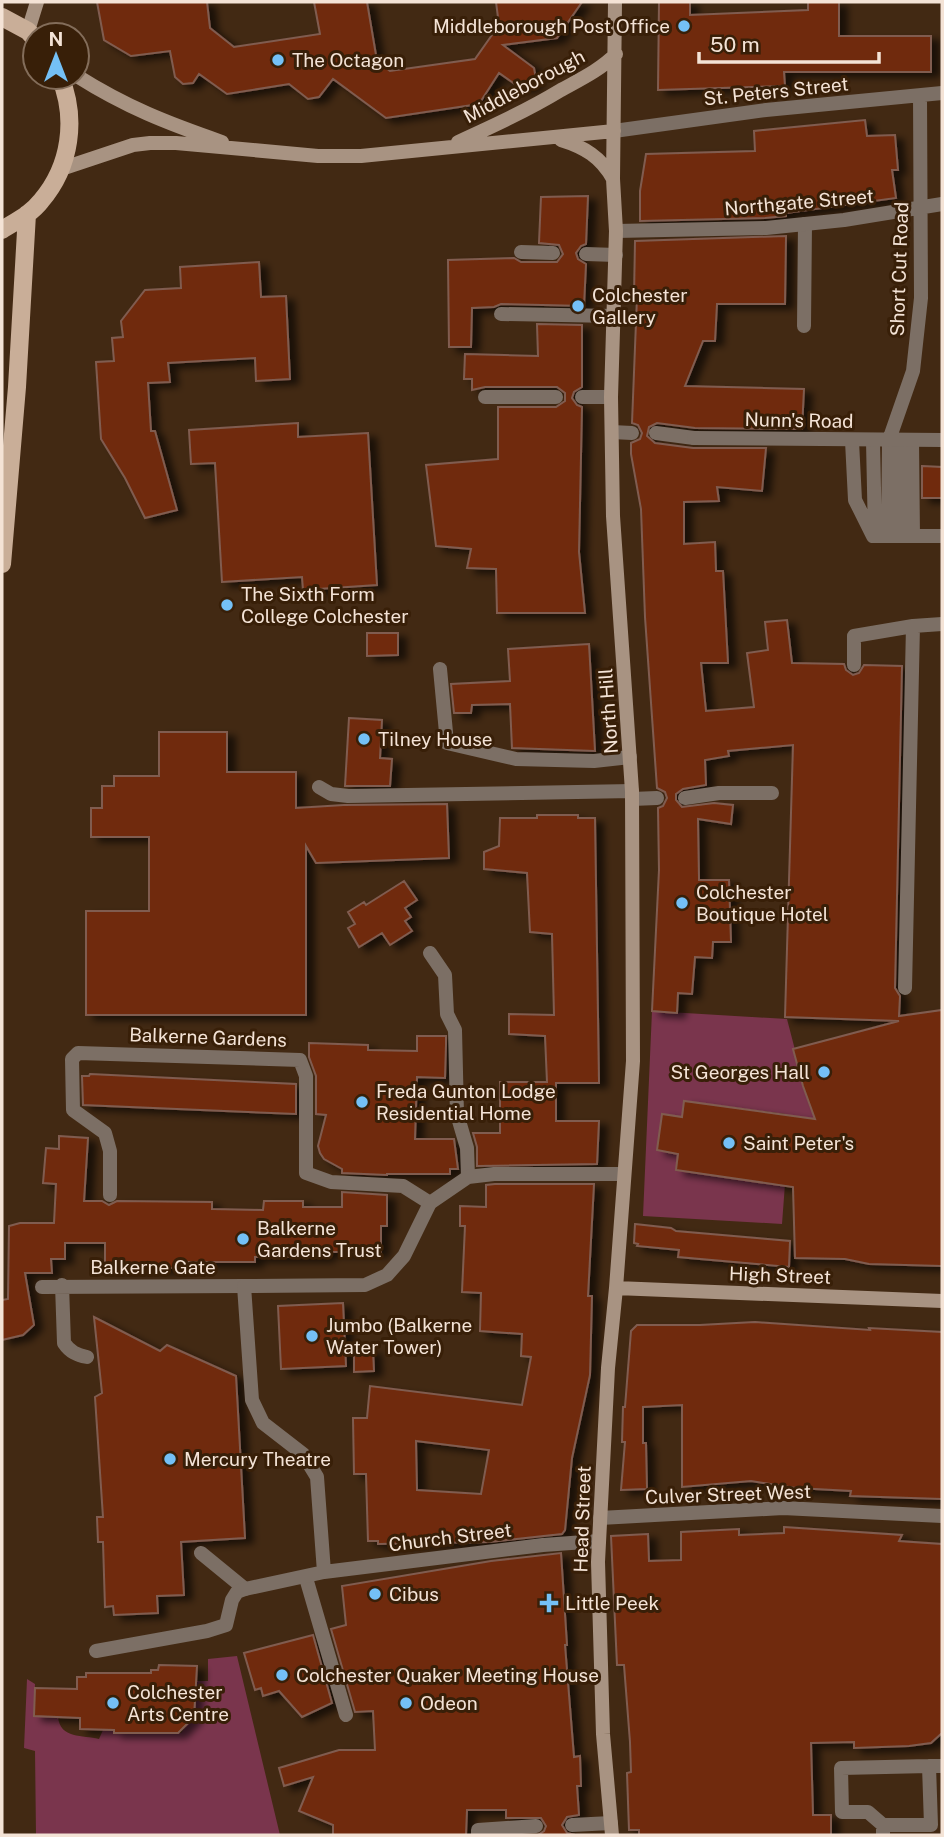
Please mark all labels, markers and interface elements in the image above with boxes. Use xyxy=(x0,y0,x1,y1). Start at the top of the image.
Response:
place label: Middleborough Post Office xyxy=(433,15,670,37)
marker: Middleborough Post Office xyxy=(676,18,692,34)
north arrow xyxy=(21,21,91,91)
scale bar xyxy=(699,21,879,65)
text: N xyxy=(49,28,63,50)
text: 50 m xyxy=(710,32,760,57)
street label: Middleborough xyxy=(460,45,588,127)
place label: The Octagon xyxy=(292,49,404,71)
marker: The Octagon xyxy=(270,52,286,68)
street label: St. Peters Street xyxy=(702,72,850,110)
street label: Northgate Street xyxy=(723,185,875,219)
street label: Short Cut Road xyxy=(886,201,912,337)
place label: Colchester Gallery xyxy=(592,284,688,328)
marker: Colchester Gallery xyxy=(570,298,586,314)
street label: Nunn's Road xyxy=(744,408,854,432)
place label: The Sixth Form College Colchester xyxy=(241,583,409,627)
marker: The Sixth Form College Colchester xyxy=(219,597,235,613)
street label: North Hill xyxy=(594,668,622,754)
place label: Tilney House xyxy=(378,728,493,750)
marker: Tilney House xyxy=(356,731,372,747)
place label: Colchester Boutique Hotel xyxy=(696,881,829,925)
marker: Colchester Boutique Hotel xyxy=(674,895,690,911)
street label: Balkerne Gardens xyxy=(129,1023,287,1051)
place label: St Georges Hall xyxy=(670,1061,810,1083)
marker: St Georges Hall xyxy=(816,1064,832,1080)
place label: Freda Gunton Lodge Residential Home xyxy=(376,1080,556,1124)
marker: Freda Gunton Lodge Residential Home xyxy=(354,1094,370,1110)
place label: Saint Peter's xyxy=(743,1132,854,1154)
marker: Saint Peter's xyxy=(721,1135,737,1151)
place label: Balkerne Gardens Trust xyxy=(257,1217,382,1261)
marker: Balkerne Gardens Trust xyxy=(235,1231,251,1247)
street label: Balkerne Gate xyxy=(90,1256,216,1278)
street label: High Street xyxy=(729,1262,831,1288)
place label: Jumbo (Balkerne Water Tower) xyxy=(326,1314,472,1358)
marker: Jumbo (Balkerne Water Tower) xyxy=(304,1328,320,1344)
place label: Mercury Theatre xyxy=(184,1448,331,1470)
marker: Mercury Theatre xyxy=(162,1451,178,1467)
street label: Head Street xyxy=(569,1465,595,1573)
street label: Culver Street West xyxy=(645,1480,811,1508)
street label: Church Street xyxy=(387,1519,513,1555)
place label: Cibus xyxy=(389,1583,439,1605)
marker: Cibus xyxy=(367,1586,383,1602)
place label: Little Peek xyxy=(565,1592,660,1614)
marker: Little Peek xyxy=(539,1593,559,1613)
place label: Colchester Quaker Meeting House xyxy=(296,1664,599,1686)
marker: Colchester Quaker Meeting House xyxy=(274,1667,290,1683)
place label: Colchester Arts Centre xyxy=(127,1681,229,1725)
place label: Odeon xyxy=(420,1692,478,1714)
marker: Colchester Arts Centre xyxy=(105,1695,121,1711)
marker: Odeon xyxy=(398,1695,414,1711)

